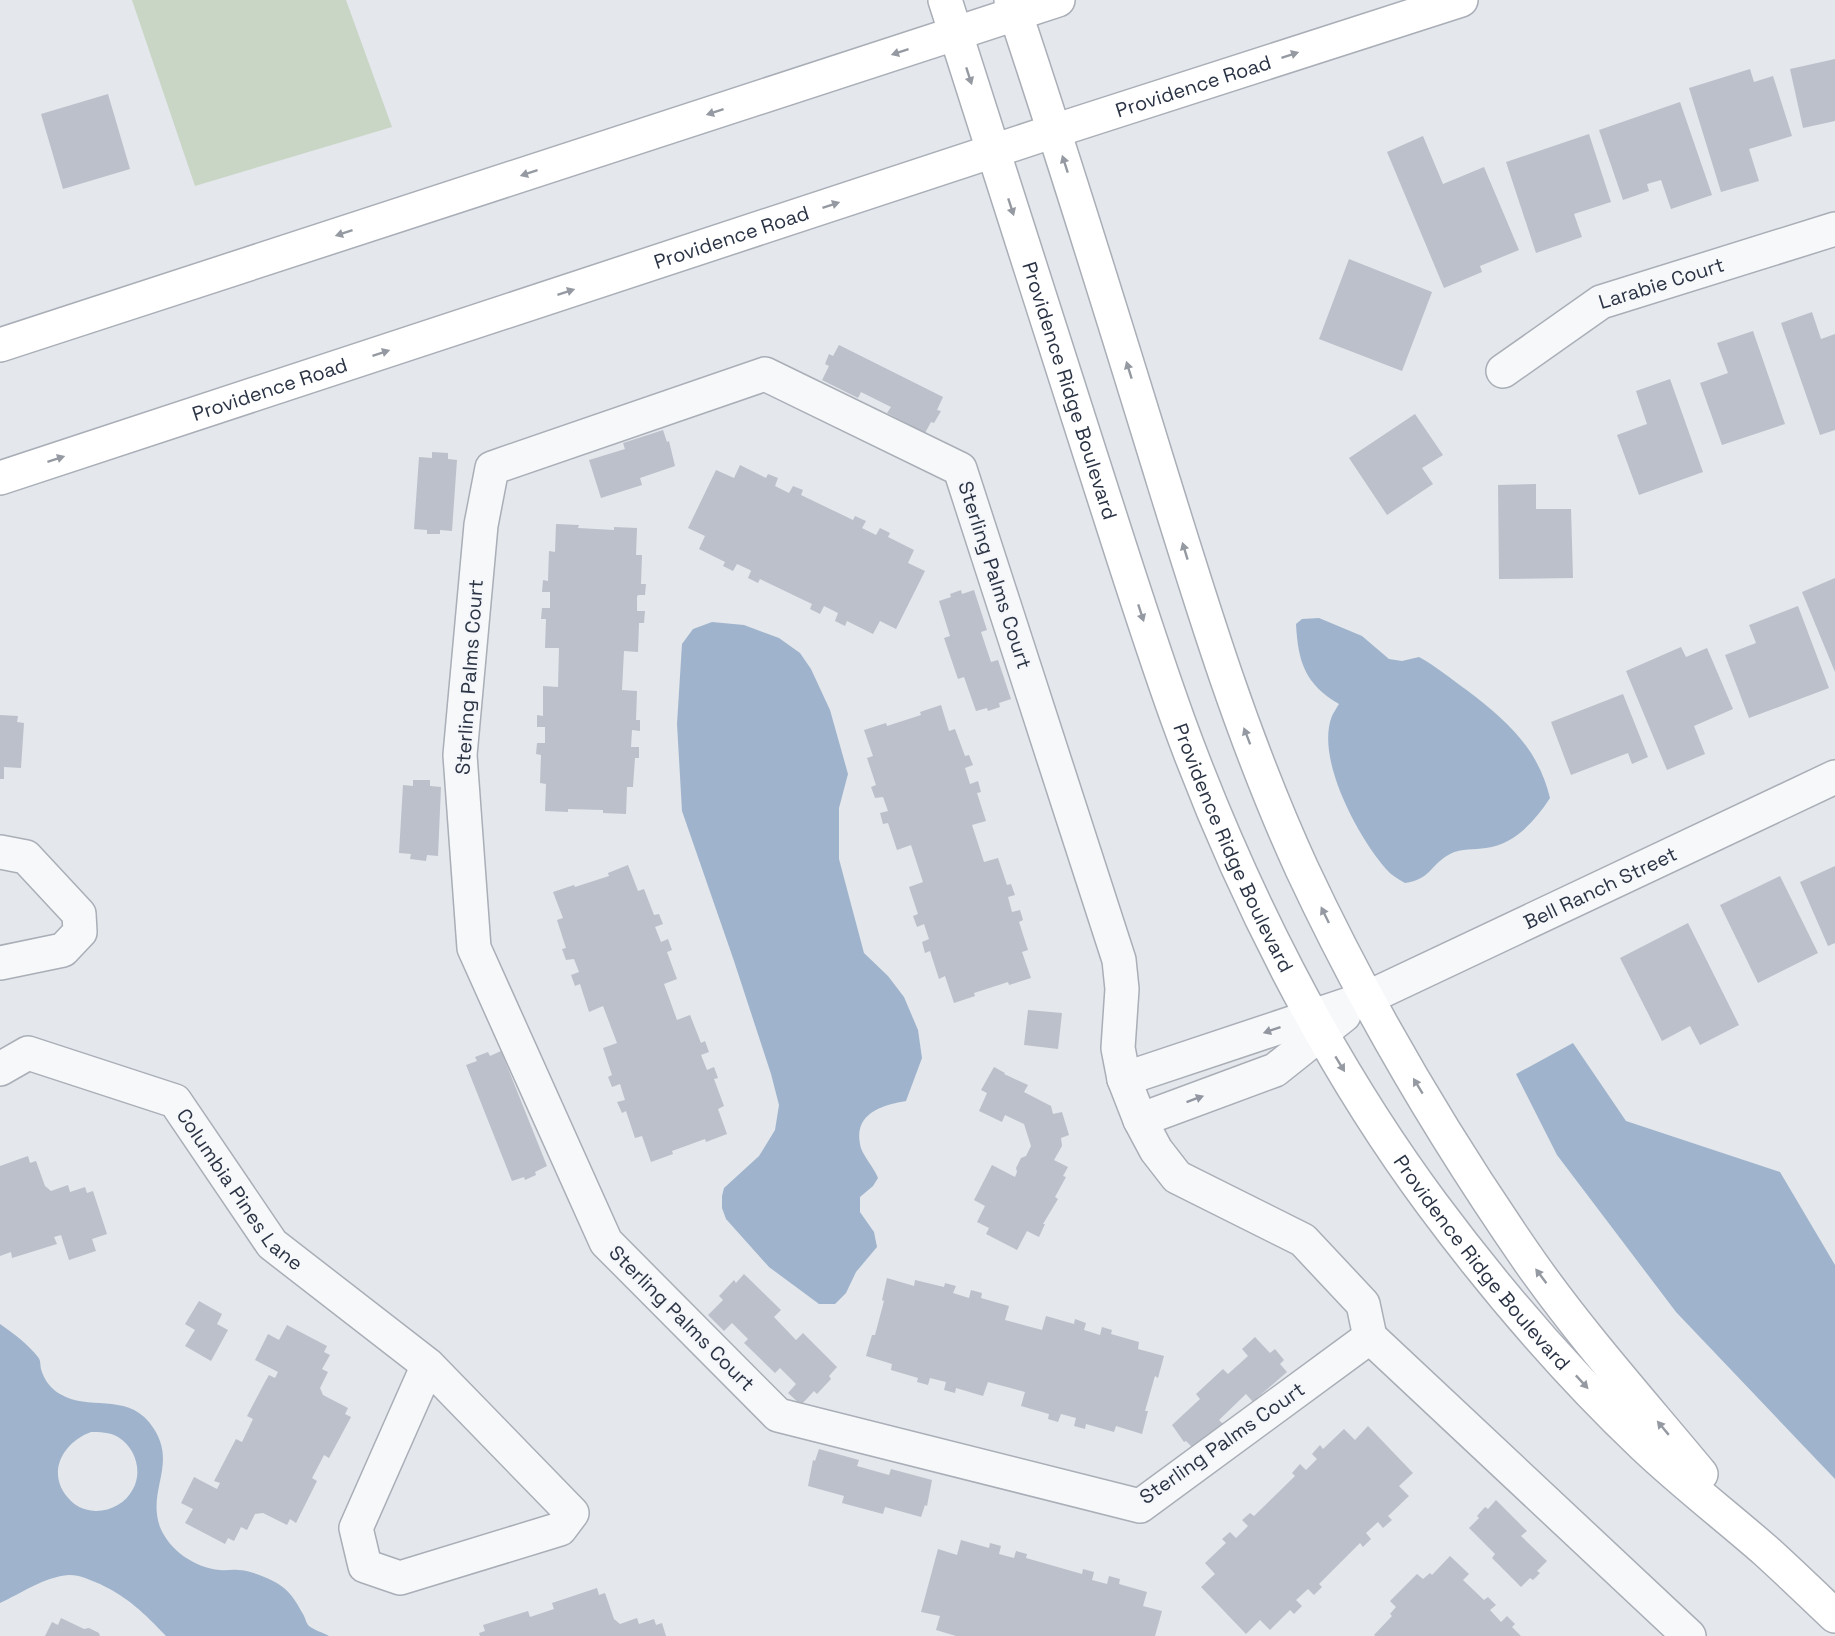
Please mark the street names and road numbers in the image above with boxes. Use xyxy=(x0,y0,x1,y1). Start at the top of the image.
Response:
street label: Providence Road xyxy=(1112,49,1274,123)
street label: Providence Road xyxy=(650,200,812,275)
street label: Larabie Court xyxy=(1595,251,1727,315)
street label: Providence Ridge Boulevard xyxy=(1016,258,1123,523)
street label: Providence Road xyxy=(189,352,351,427)
street label: Sterling Palms Court xyxy=(952,478,1038,672)
street label: Sterling Palms Court xyxy=(449,578,489,776)
street label: Providence Ridge Boulevard xyxy=(1167,720,1299,977)
street label: Bell Ranch Street xyxy=(1519,840,1681,935)
street label: Columbia Pines Lane xyxy=(171,1103,308,1276)
street label: Providence Ridge Boulevard xyxy=(1388,1150,1576,1376)
street label: Sterling Palms Court xyxy=(604,1240,760,1396)
street label: Sterling Palms Court xyxy=(1134,1376,1310,1510)

